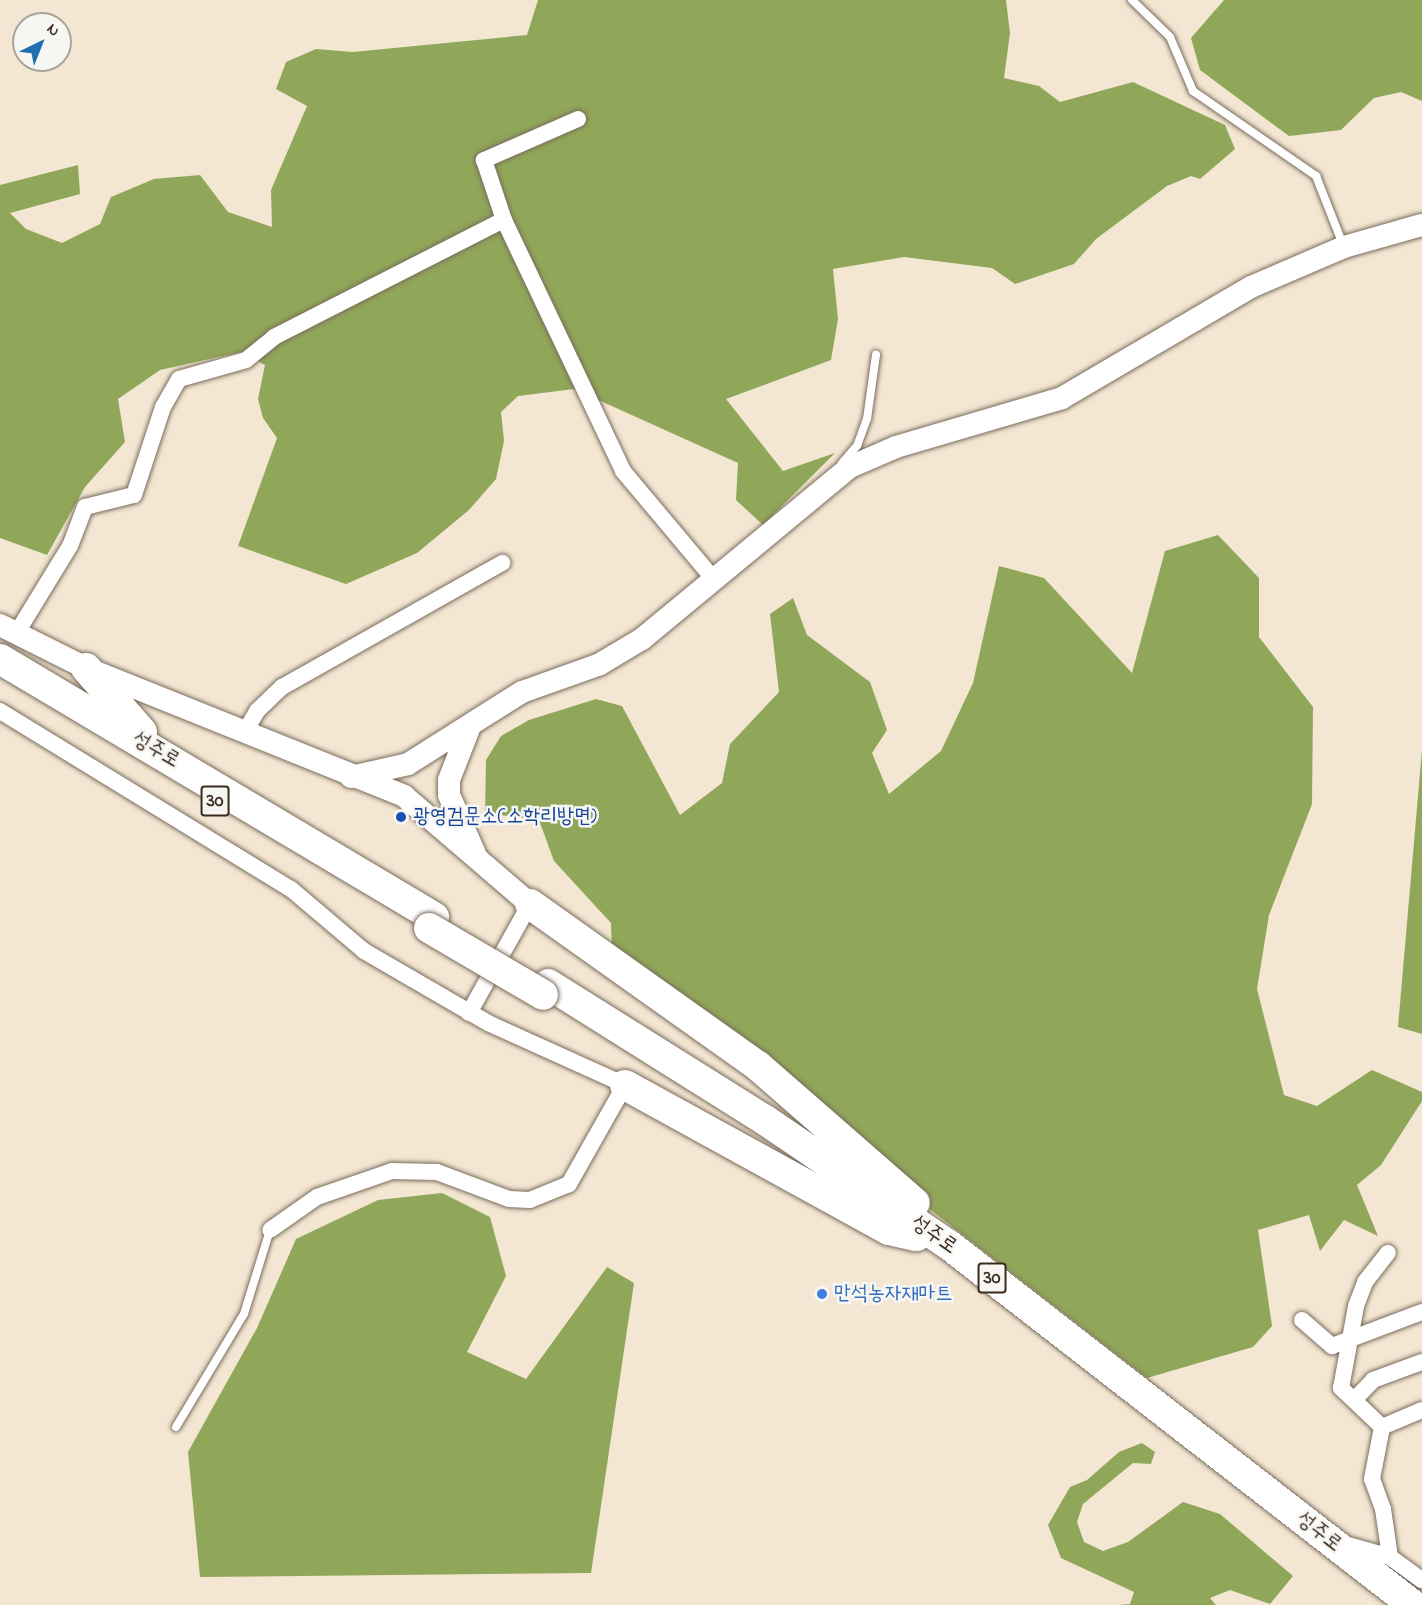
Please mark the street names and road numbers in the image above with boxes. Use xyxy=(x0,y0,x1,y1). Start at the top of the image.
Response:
street label: 성주로 xyxy=(128,726,184,774)
road number: 30 xyxy=(200,784,230,818)
street label: 성주로 xyxy=(906,1210,962,1260)
road number: 30 xyxy=(977,1261,1007,1295)
street label: 성주로 xyxy=(1291,1506,1347,1558)

